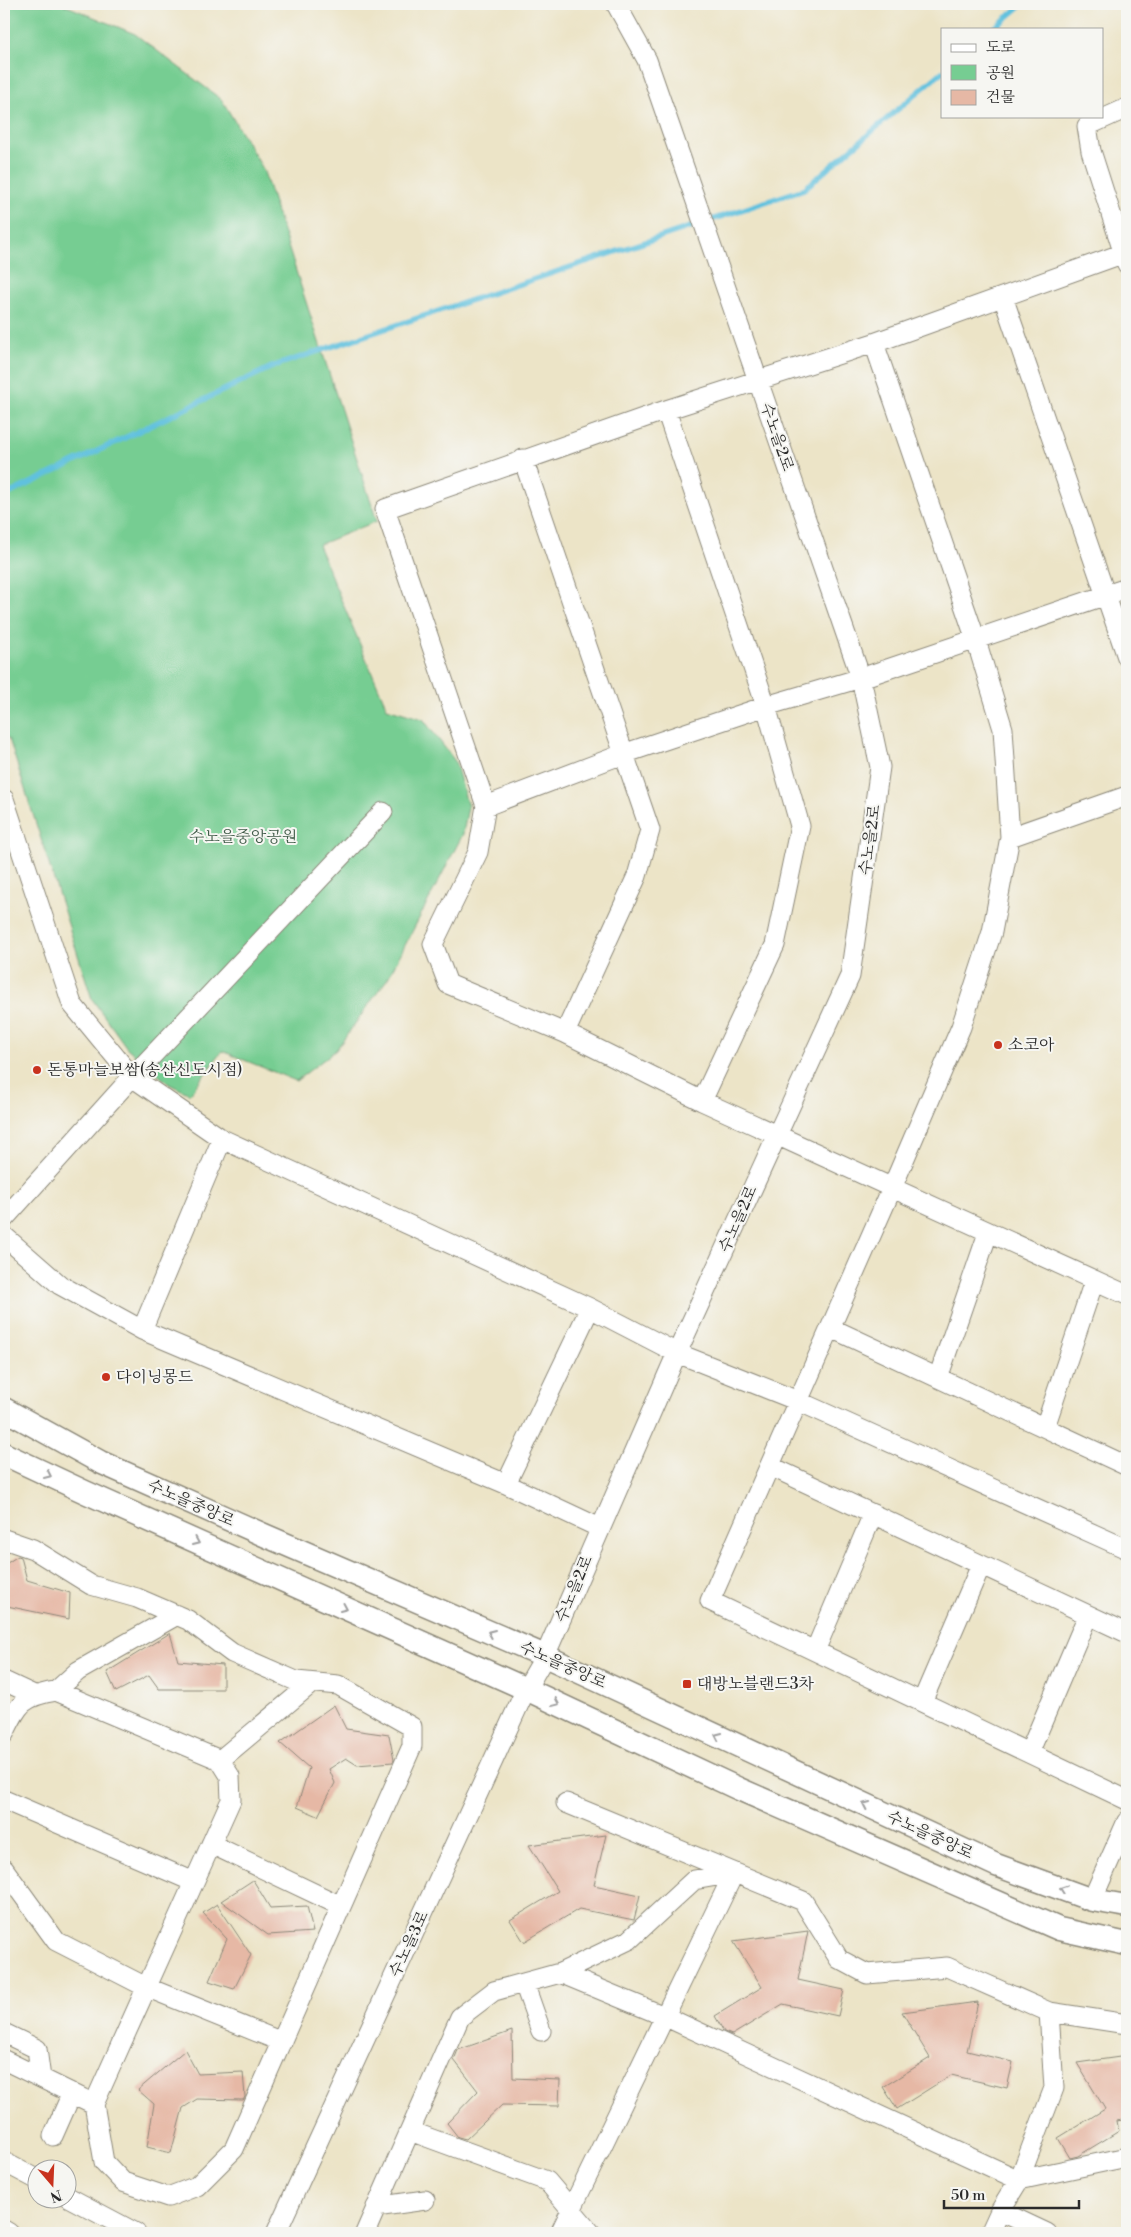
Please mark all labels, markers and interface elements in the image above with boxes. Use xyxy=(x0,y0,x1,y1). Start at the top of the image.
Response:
legend xyxy=(941,28,1104,118)
text: 도로 xyxy=(986,38,1015,57)
text: 공원 xyxy=(986,64,1015,83)
text: 건물 xyxy=(986,88,1015,107)
street label: 수노을2로 xyxy=(756,400,798,474)
street label: 수노을2로 xyxy=(855,803,885,877)
park label: 수노을중앙공원 xyxy=(189,827,297,847)
place label: 소코아 xyxy=(1008,1035,1055,1055)
marker: 소코아 xyxy=(992,1039,1004,1051)
place label: 돈통마늘보쌈(송산신도시점) xyxy=(47,1060,242,1080)
marker: 돈통마늘보쌈(송산신도시점) xyxy=(31,1064,43,1076)
street label: 수노을2로 xyxy=(714,1182,762,1255)
place label: 다이닝몽드 xyxy=(116,1367,194,1387)
marker: 다이닝몽드 xyxy=(100,1371,112,1383)
one-way arrow xyxy=(43,1468,52,1479)
street label: 수노을중앙로 xyxy=(145,1475,238,1531)
one-way arrow xyxy=(191,1535,200,1546)
street label: 수노을2로 xyxy=(551,1552,597,1626)
one-way arrow xyxy=(339,1601,348,1612)
one-way arrow xyxy=(487,1628,496,1639)
street label: 수노을중앙로 xyxy=(517,1637,610,1693)
place label: 대방노블랜드3차 xyxy=(697,1674,815,1694)
marker: 대방노블랜드3차 xyxy=(681,1678,693,1690)
one-way arrow xyxy=(551,1697,560,1707)
one-way arrow xyxy=(715,1733,724,1743)
one-way arrow xyxy=(862,1800,871,1811)
street label: 수노을중앙로 xyxy=(884,1806,977,1864)
one-way arrow xyxy=(1060,1885,1068,1895)
street label: 수노을3로 xyxy=(385,1907,433,1980)
north arrow xyxy=(28,2160,78,2210)
scale bar xyxy=(944,2177,1078,2209)
text: N xyxy=(48,2185,64,2206)
text: 50 m xyxy=(951,2186,985,2205)

